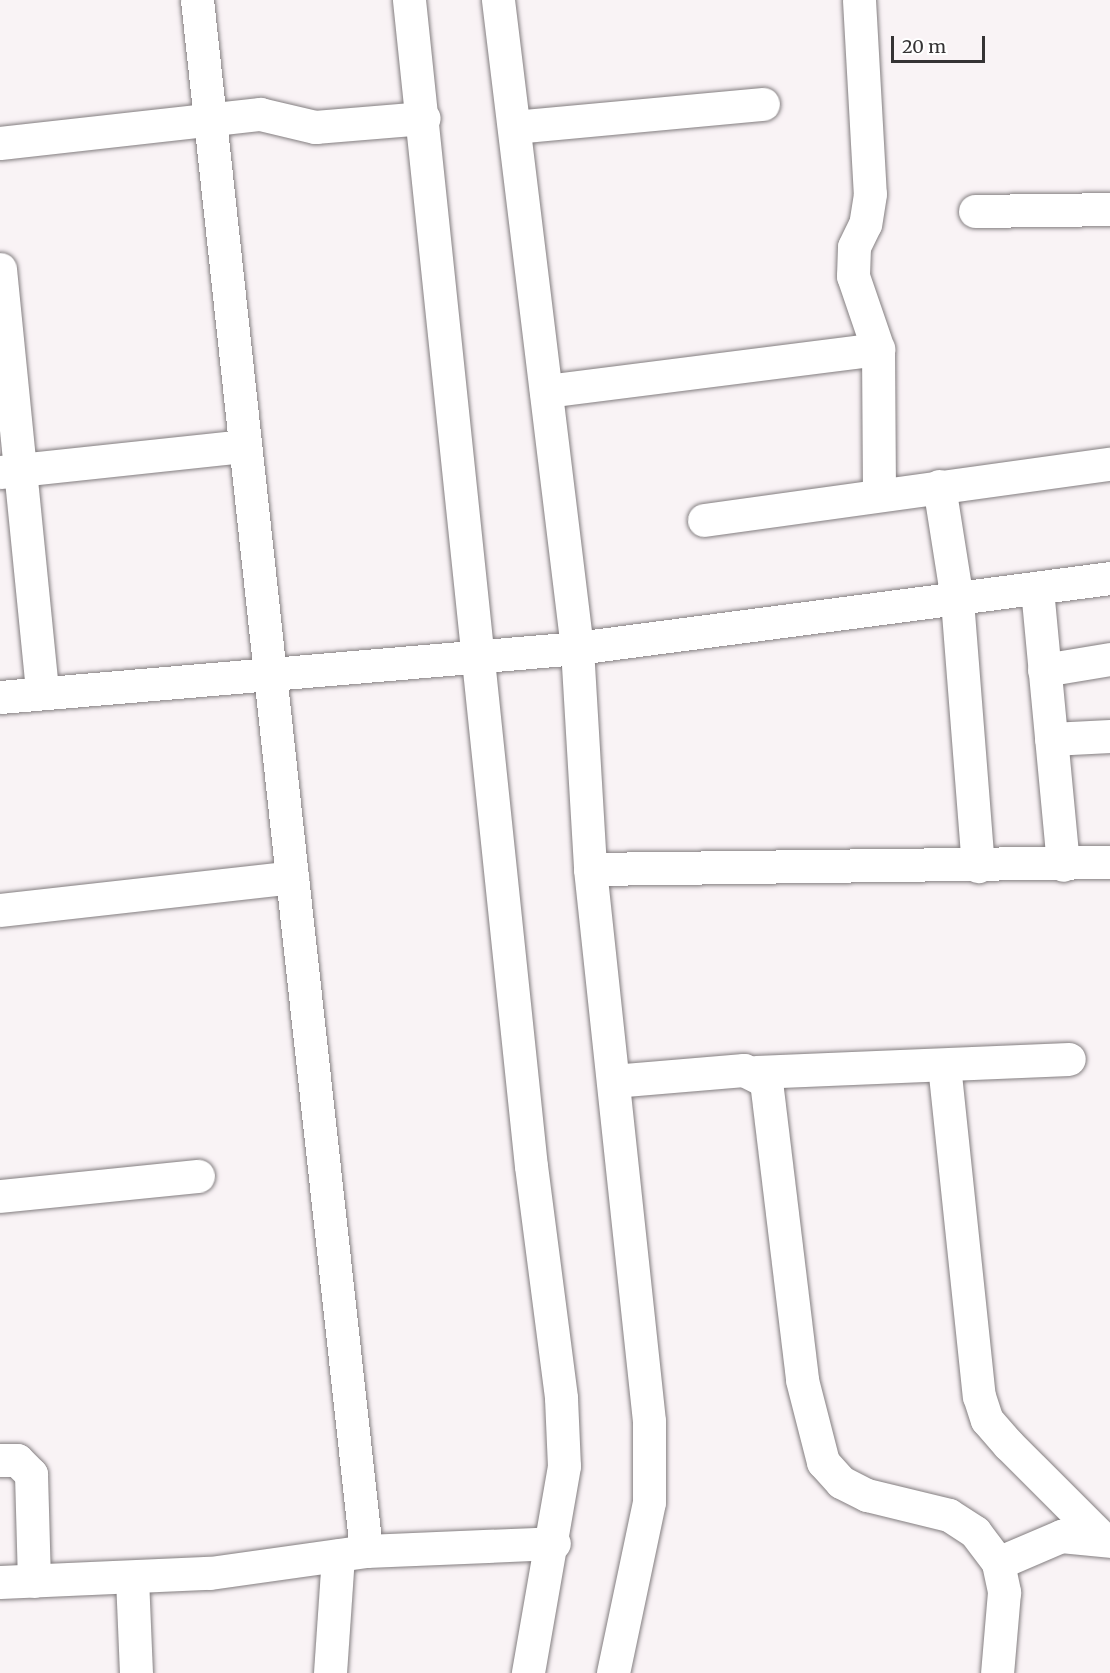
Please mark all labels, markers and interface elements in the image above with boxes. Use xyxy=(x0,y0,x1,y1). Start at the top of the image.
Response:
scale bar xyxy=(894,24,988,62)
text: 20 m xyxy=(902,35,946,58)

